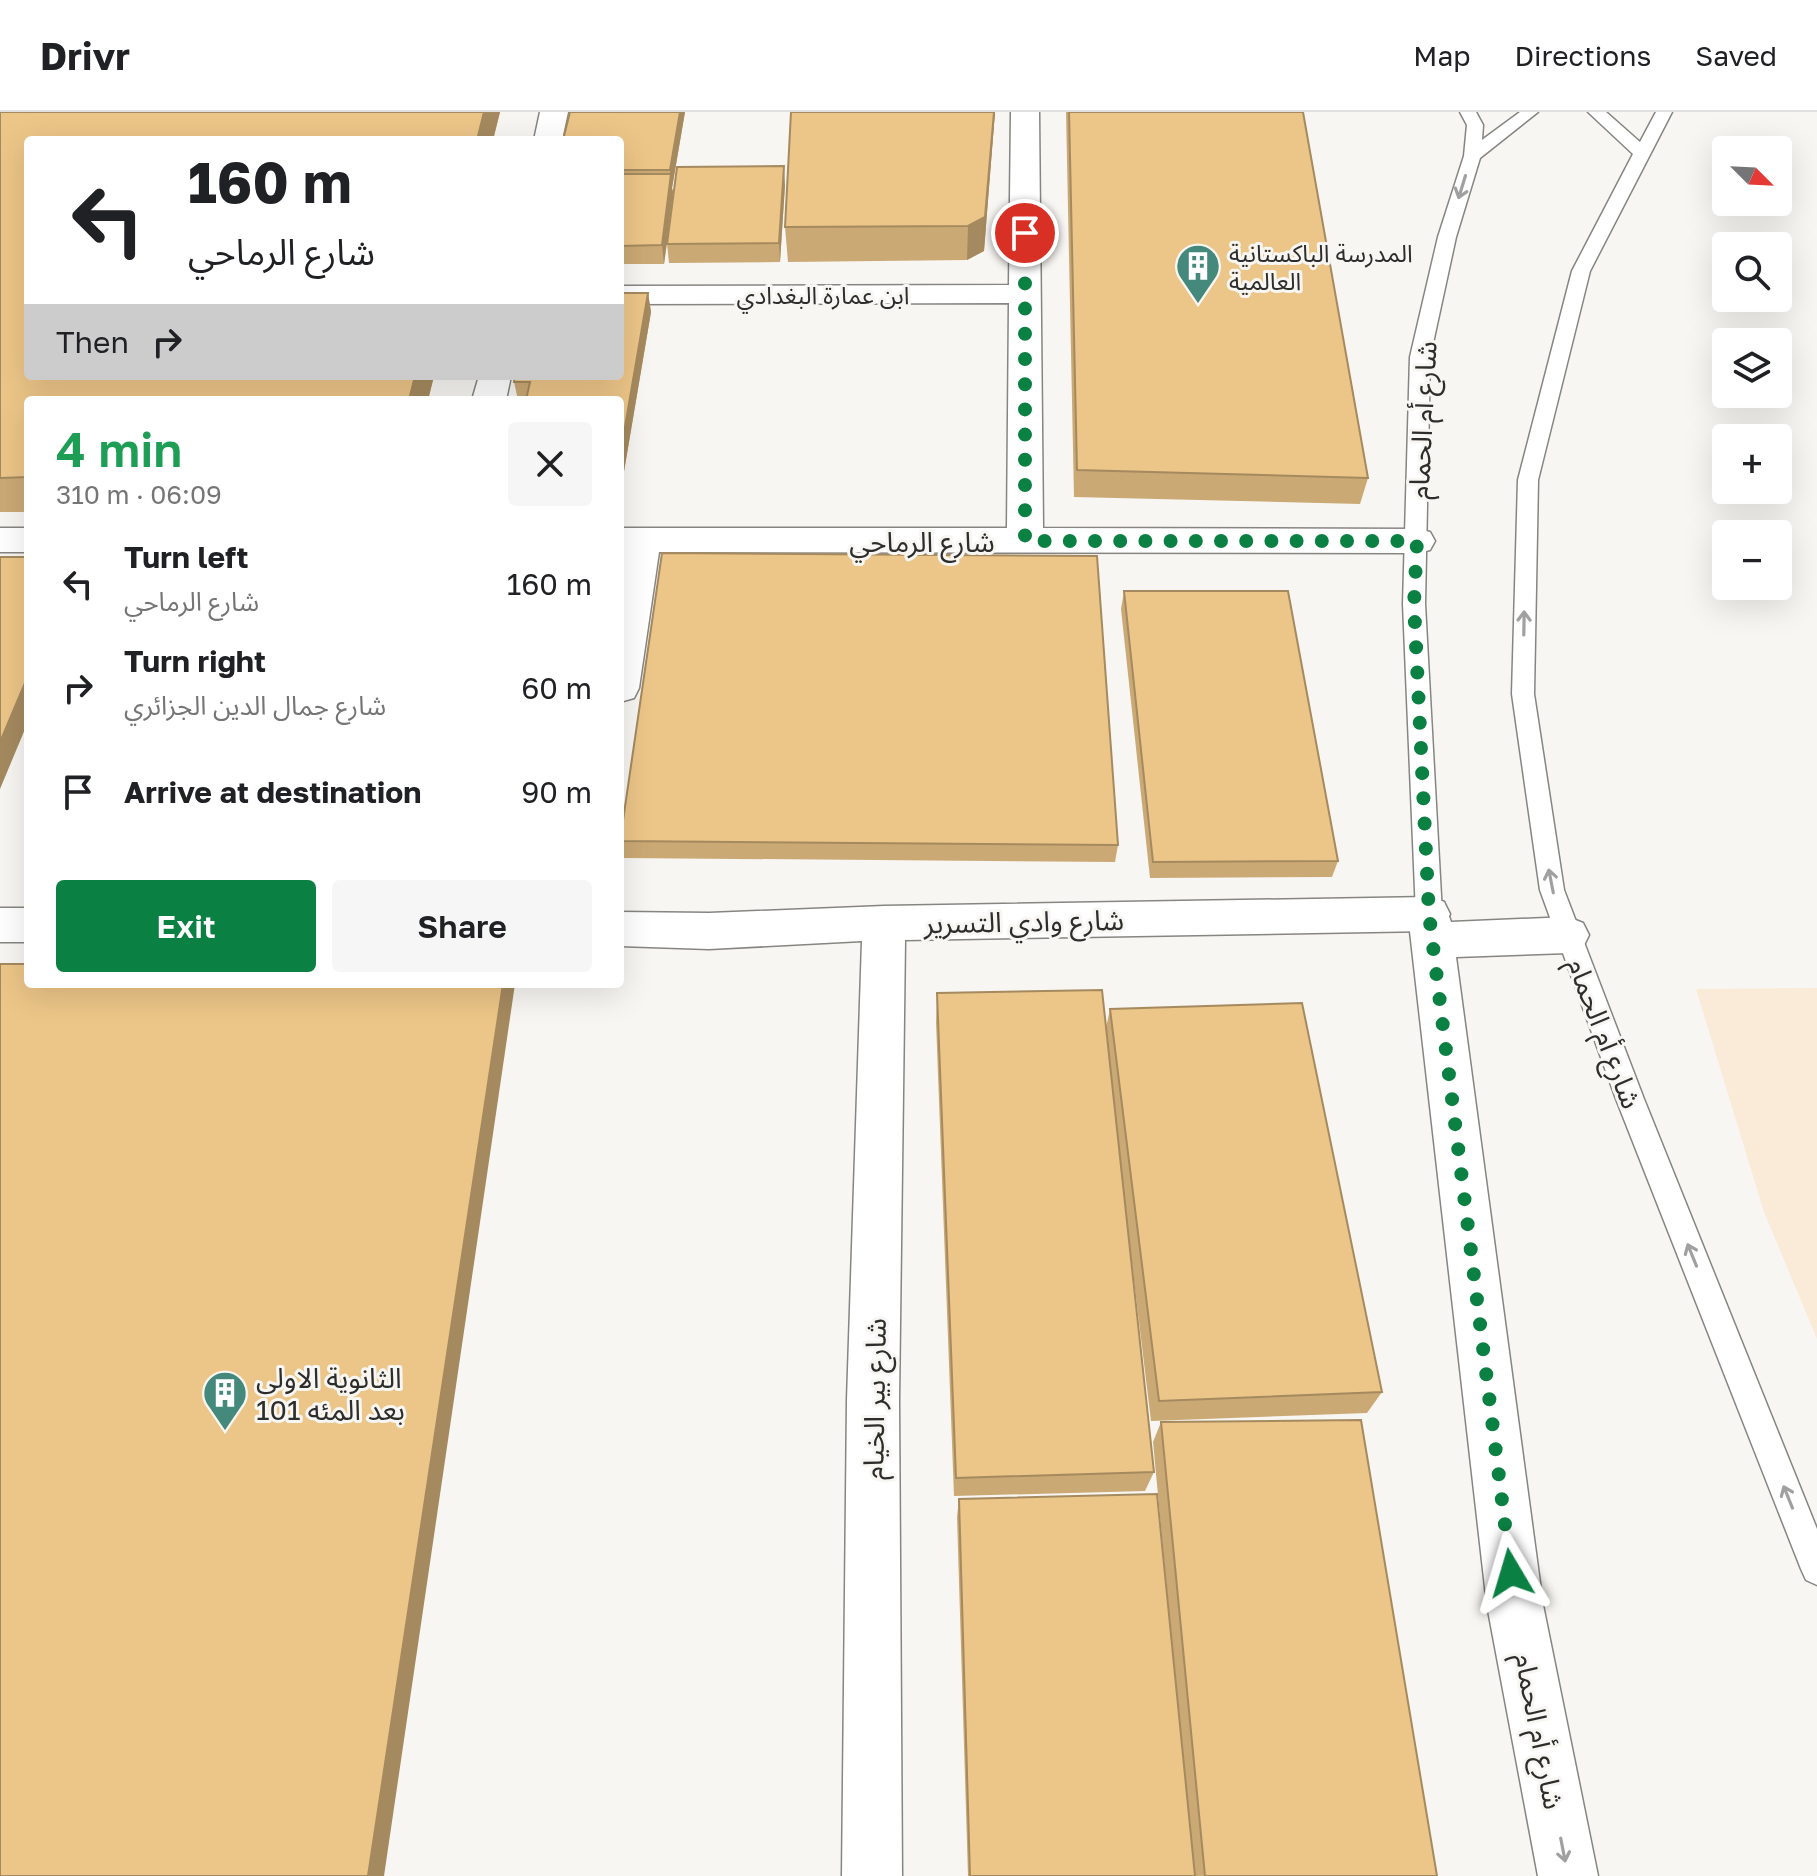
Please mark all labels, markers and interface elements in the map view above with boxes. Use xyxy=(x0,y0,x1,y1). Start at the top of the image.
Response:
text: Drivr xyxy=(40,33,130,78)
text: Map xyxy=(1413,39,1470,72)
text: Directions xyxy=(1514,39,1651,72)
text: Saved xyxy=(1695,39,1777,72)
north arrow xyxy=(1712,136,1792,216)
map controls xyxy=(1712,136,1792,600)
text: 160 m xyxy=(188,148,352,215)
icon: left xyxy=(56,168,160,272)
one-way arrow xyxy=(1454,174,1468,199)
pin xyxy=(991,199,1059,267)
icon: arrive xyxy=(1003,211,1047,255)
text: شارع الرماحي xyxy=(188,230,375,273)
button: search xyxy=(1712,232,1792,312)
place label: المدرسة الباكستانية العالمية xyxy=(1229,238,1413,295)
building icon: المدرسة الباكستانية العالمية xyxy=(1174,242,1222,305)
street label: ابن عمارة البغدادي xyxy=(736,280,910,314)
icon: right xyxy=(145,320,189,364)
text: Then xyxy=(56,324,129,360)
button: layers xyxy=(1712,328,1792,408)
street label: شارع أم الحمام xyxy=(1401,340,1448,500)
text: 4 min xyxy=(56,420,182,478)
button: close xyxy=(508,422,592,506)
button: + xyxy=(1712,424,1792,504)
text: 310 m · 06:09 xyxy=(56,479,222,510)
button: − xyxy=(1712,520,1792,600)
street label: شارع الرماحي xyxy=(849,525,995,563)
text: Turn left xyxy=(124,539,249,575)
icon: left xyxy=(56,562,100,606)
text: 160 m xyxy=(507,566,592,602)
text: شارع الرماحي xyxy=(124,586,259,617)
one-way arrow xyxy=(1517,610,1532,637)
text: Turn right xyxy=(124,643,266,679)
icon: right xyxy=(56,666,100,710)
text: 60 m xyxy=(521,670,592,706)
text: شارع جمال الدين الجزائري xyxy=(124,690,386,721)
icon: arrive xyxy=(56,770,100,814)
text: Arrive at destination xyxy=(124,774,421,810)
text: 90 m xyxy=(521,774,592,810)
one-way arrow xyxy=(1543,869,1558,894)
button: Exit xyxy=(56,880,316,972)
button: Share xyxy=(332,880,592,972)
street label: شارع وادي التسرير xyxy=(923,903,1125,945)
street label: شارع أم الحمام xyxy=(1557,953,1649,1115)
one-way arrow xyxy=(1684,1243,1698,1268)
street label: شارع بير الخيام xyxy=(856,1318,897,1480)
place label: الثانوية الاولى بعد المئه 101 xyxy=(256,1361,405,1426)
building icon: الثانوية الاولى بعد المئه 101 xyxy=(201,1369,249,1432)
one-way arrow xyxy=(1780,1485,1794,1510)
position arrow xyxy=(1469,1531,1553,1615)
street label: شارع أم الحمام xyxy=(1504,1650,1572,1813)
one-way arrow xyxy=(1556,1837,1571,1863)

